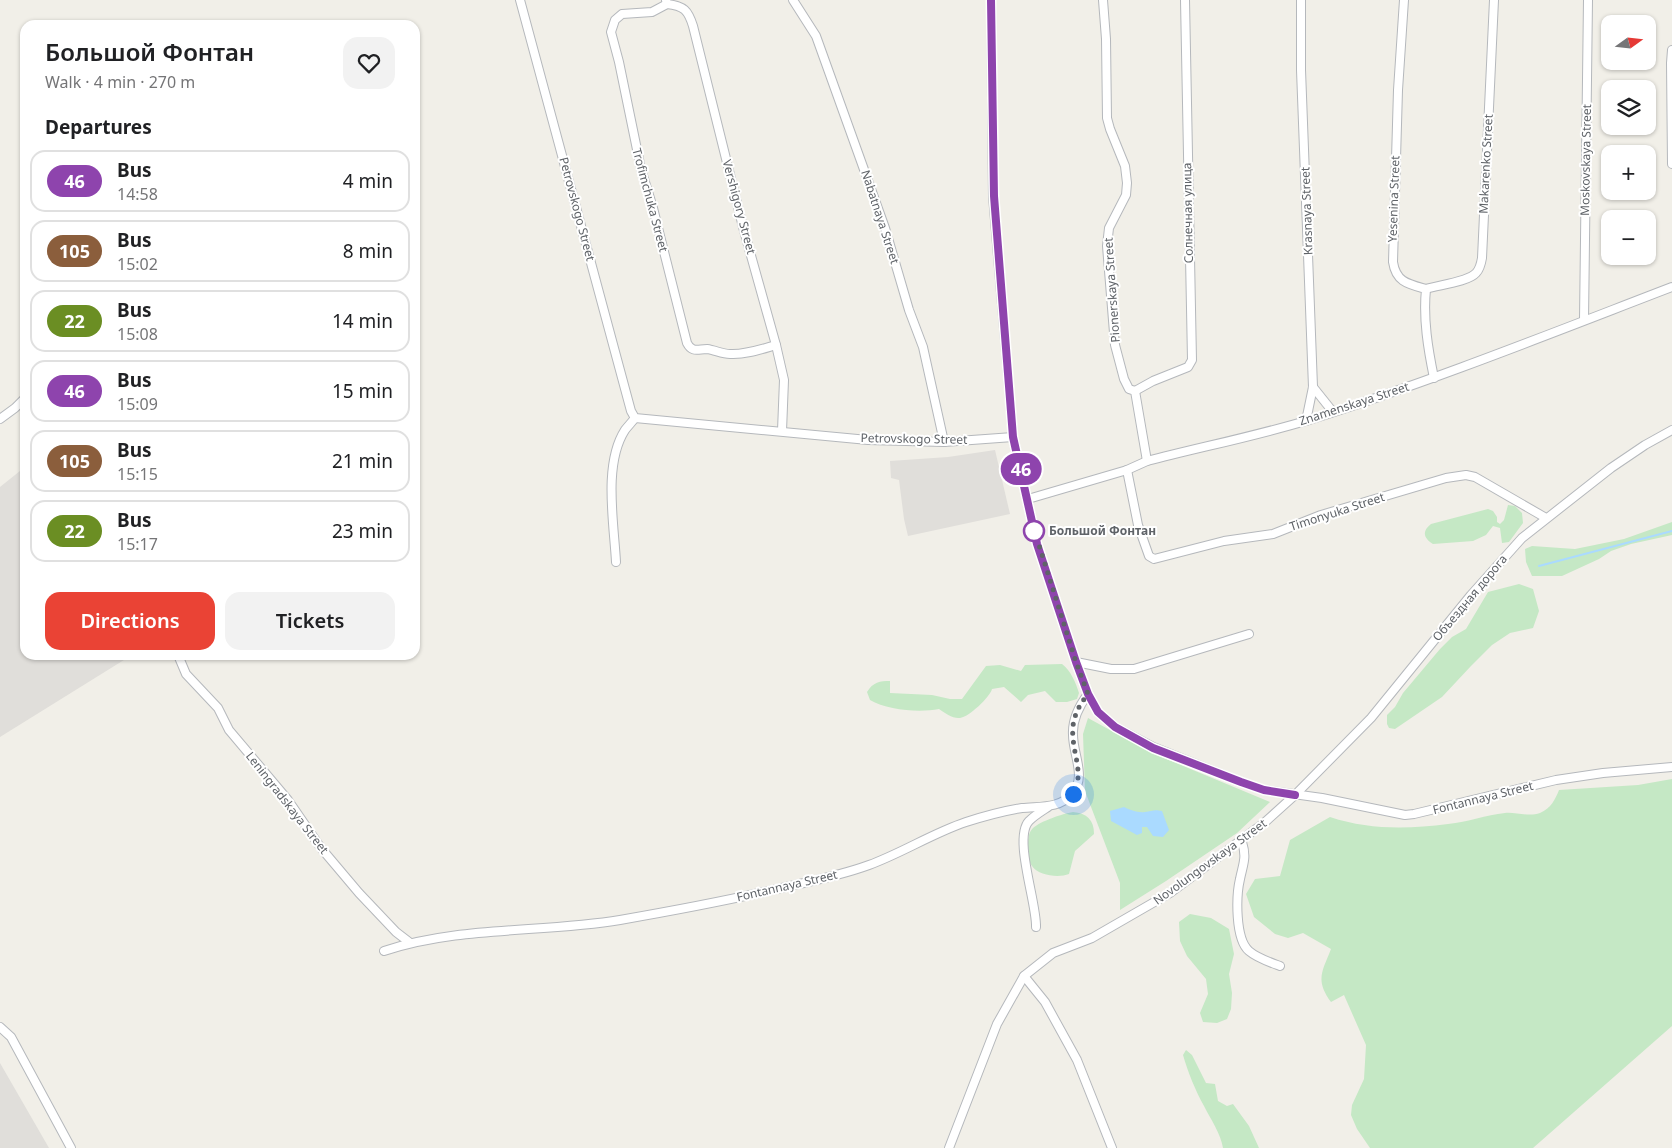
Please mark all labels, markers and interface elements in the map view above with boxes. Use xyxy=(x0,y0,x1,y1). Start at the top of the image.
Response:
north arrow xyxy=(1601,15,1656,70)
map controls xyxy=(1601,15,1656,265)
text: Большой Фонтан xyxy=(45,35,254,68)
button: heart xyxy=(343,37,395,89)
text: Walk · 4 min · 270 m xyxy=(45,71,195,93)
button: layers xyxy=(1601,80,1656,135)
street label: Moskovskaya Street xyxy=(1576,103,1595,216)
street label: Makarenko Street xyxy=(1474,113,1497,214)
text: Departures xyxy=(45,114,152,140)
button: + xyxy=(1601,145,1656,200)
street label: Trofimchuka Street xyxy=(628,146,673,254)
street label: Petrovskogo Street xyxy=(555,155,600,263)
street label: Yesenina Street xyxy=(1383,155,1404,243)
text: Bus xyxy=(117,157,152,183)
street label: Vershigory Street xyxy=(719,158,760,257)
street label: Солнечная улица xyxy=(1178,162,1197,264)
street label: Krasnaya Street xyxy=(1296,166,1317,255)
text: 4 min xyxy=(343,168,393,194)
street label: Nabatnaya Street xyxy=(857,168,904,267)
text: 46 xyxy=(64,169,85,193)
text: 14:58 xyxy=(117,183,158,205)
button: − xyxy=(1601,210,1656,265)
text: Bus xyxy=(117,227,152,253)
street label: Pionerskaya Street xyxy=(1099,236,1124,343)
text: 8 min xyxy=(343,238,393,264)
text: 105 xyxy=(59,239,90,263)
text: 15:02 xyxy=(117,253,158,275)
text: Bus xyxy=(117,297,152,323)
text: 14 min xyxy=(332,308,393,334)
text: 22 xyxy=(64,309,85,333)
text: 15:08 xyxy=(117,323,158,345)
text: Bus xyxy=(117,367,152,393)
street label: Znamenskaya Street xyxy=(1297,377,1412,429)
text: 15 min xyxy=(332,378,393,404)
text: 46 xyxy=(64,379,85,403)
text: 15:09 xyxy=(117,393,158,415)
street label: Petrovskogo Street xyxy=(860,429,968,448)
text: Bus xyxy=(117,437,152,463)
text: 21 min xyxy=(332,448,393,474)
text: 105 xyxy=(59,449,90,473)
line badge: 46 xyxy=(998,453,1044,485)
text: 46 xyxy=(1011,457,1031,481)
text: 15:15 xyxy=(117,463,158,485)
street label: Timonyuka Street xyxy=(1287,488,1387,535)
text: Bus xyxy=(117,507,152,533)
text: 23 min xyxy=(332,518,393,544)
text: 22 xyxy=(64,519,85,543)
marker: Большой Фонтан xyxy=(1023,520,1045,542)
place label: Большой Фонтан xyxy=(1049,522,1156,539)
text: 15:17 xyxy=(117,533,158,555)
street label: Объездная дорога xyxy=(1428,551,1511,645)
button: Directions xyxy=(45,592,215,650)
button: Tickets xyxy=(225,592,395,650)
street label: Leningradskaya Street xyxy=(242,748,333,858)
street label: Fontannaya Street xyxy=(1431,777,1536,818)
your location xyxy=(1061,782,1086,807)
street label: Novolungovskaya Street xyxy=(1150,814,1270,909)
street label: Fontannaya Street xyxy=(735,865,840,905)

